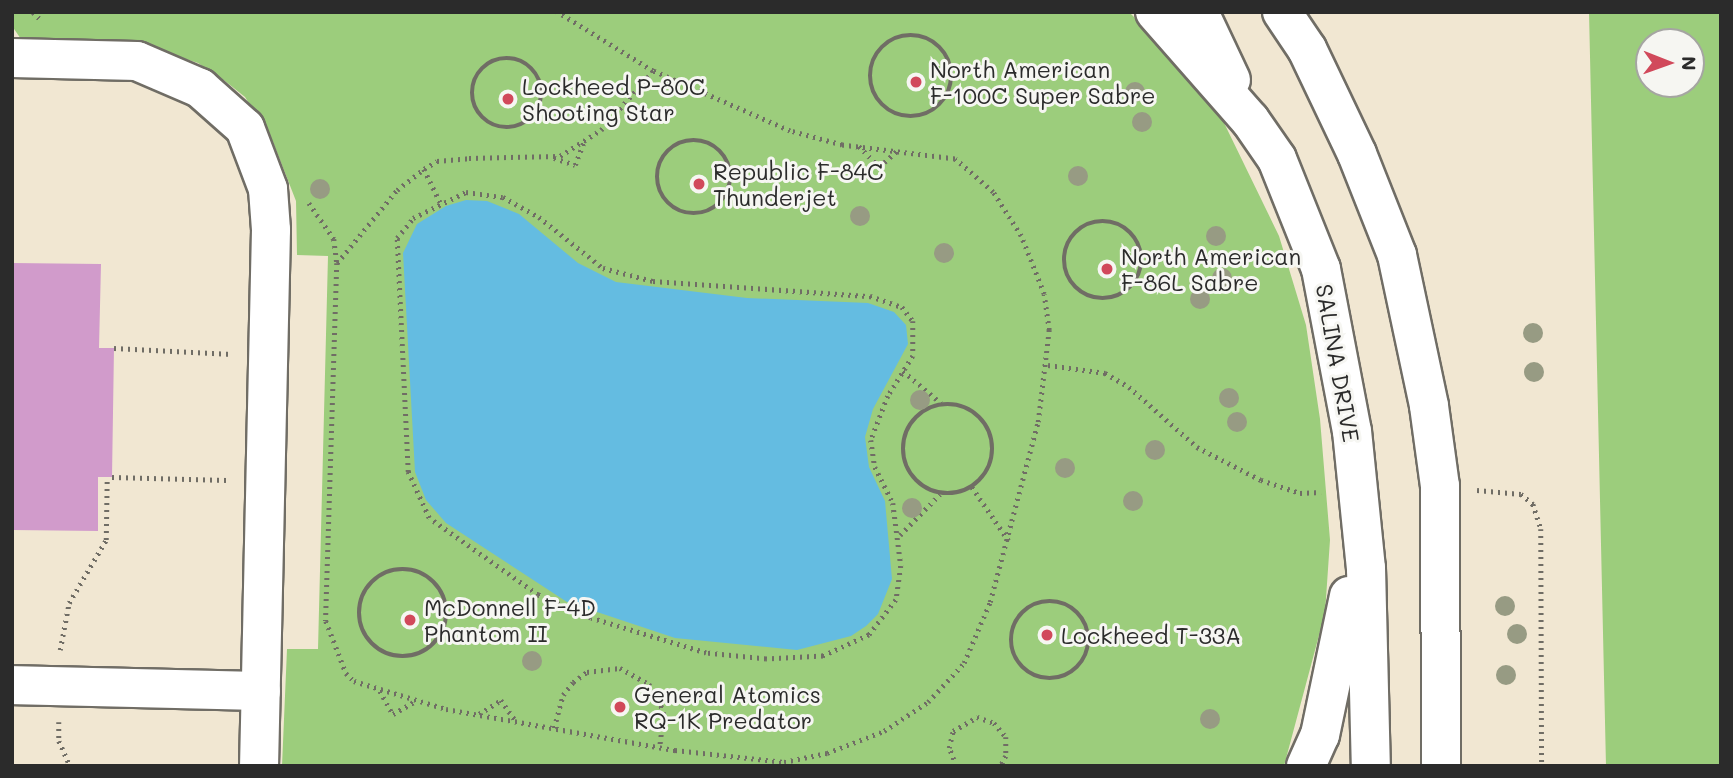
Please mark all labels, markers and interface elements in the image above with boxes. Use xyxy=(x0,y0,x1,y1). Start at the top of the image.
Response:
north arrow xyxy=(1635,28,1705,98)
place label: North American F-100C Super Sabre xyxy=(930,55,1156,109)
text: N xyxy=(1677,56,1702,71)
place label: Lockheed P-80C Shooting Star xyxy=(522,72,705,126)
marker: North American F-100C Super Sabre xyxy=(908,74,924,90)
marker: Lockheed P-80C Shooting Star xyxy=(500,91,516,107)
place label: Republic F-84C Thunderjet xyxy=(713,157,883,211)
marker: Republic F-84C Thunderjet xyxy=(691,176,707,192)
place label: North American F-86L Sabre xyxy=(1121,242,1301,296)
marker: North American F-86L Sabre xyxy=(1099,261,1115,277)
street label: SALINA DRIVE xyxy=(1311,282,1365,444)
place label: McDonnell F-4D Phantom II xyxy=(424,593,596,647)
marker: McDonnell F-4D Phantom II xyxy=(402,612,418,628)
place label: Lockheed T-33A xyxy=(1061,621,1241,649)
marker: Lockheed T-33A xyxy=(1039,627,1055,643)
place label: General Atomics RQ-1K Predator xyxy=(634,680,821,734)
marker: General Atomics RQ-1K Predator xyxy=(612,699,628,715)

